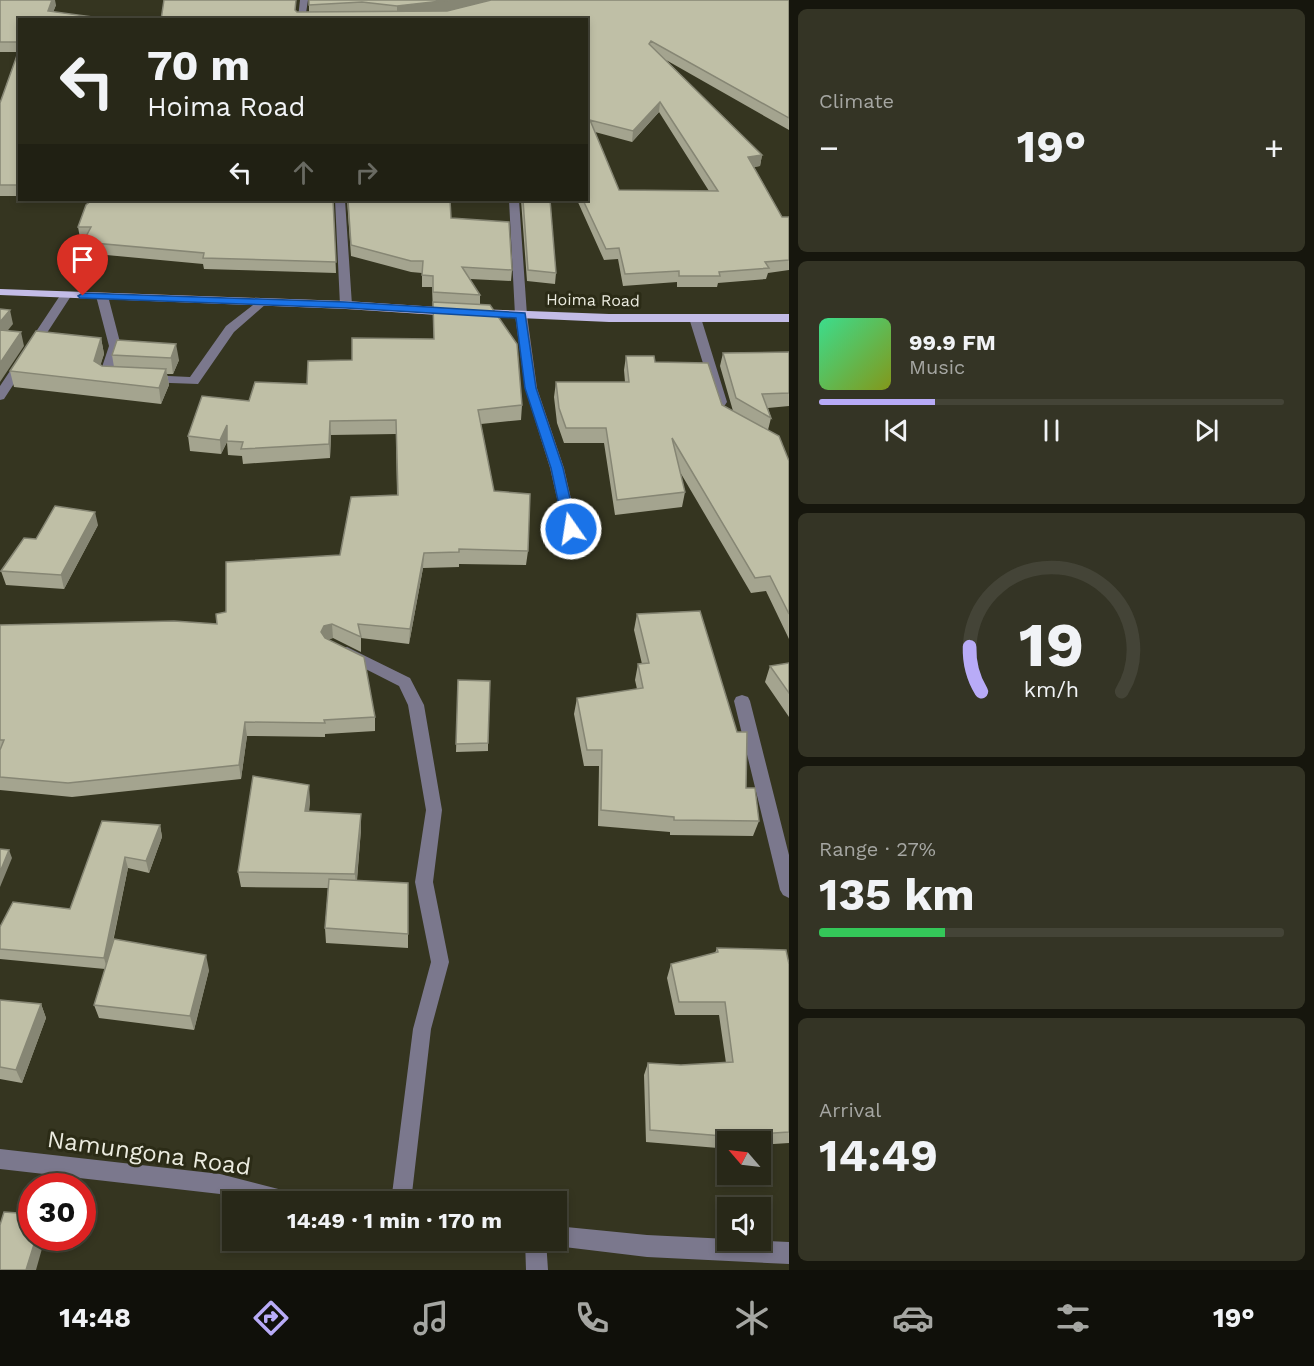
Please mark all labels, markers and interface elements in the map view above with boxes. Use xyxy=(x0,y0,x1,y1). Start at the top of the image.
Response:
text: 70 m xyxy=(147,41,250,90)
icon: left xyxy=(48,42,126,120)
text: Climate xyxy=(819,89,894,113)
text: Hoima Road xyxy=(147,91,306,123)
text: 19° xyxy=(1017,120,1086,173)
text: − xyxy=(819,128,839,167)
text: + xyxy=(1264,128,1284,167)
icon: left xyxy=(224,156,257,189)
icon: ahead xyxy=(287,156,320,189)
icon: right xyxy=(350,156,383,189)
pin xyxy=(57,234,108,296)
icon: arrive xyxy=(66,243,99,276)
street label: Hoima Road xyxy=(546,290,640,310)
text: 99.9 FM xyxy=(909,330,996,355)
text: Music xyxy=(909,355,965,379)
icon: previous xyxy=(880,414,913,447)
icon: pause xyxy=(1035,414,1068,447)
icon: next xyxy=(1190,414,1223,447)
position arrow xyxy=(539,497,603,561)
text: 19 xyxy=(1019,608,1084,681)
text: km/h xyxy=(1024,677,1079,702)
text: Range · 27% xyxy=(819,837,936,861)
text: 135 km xyxy=(819,868,975,921)
text: Arrival xyxy=(819,1098,881,1122)
street label: Namungona Road xyxy=(45,1125,253,1181)
text: 14:49 xyxy=(819,1129,938,1182)
north arrow xyxy=(717,1131,771,1185)
map controls xyxy=(717,1131,771,1251)
speed limit sign: 30 xyxy=(18,1173,96,1251)
button: sound xyxy=(717,1197,771,1251)
text: 14:49 · 1 min · 170 m xyxy=(287,1208,502,1233)
icon: directions xyxy=(250,1297,292,1339)
icon: music xyxy=(410,1297,452,1339)
icon: phone xyxy=(571,1297,613,1339)
icon: climate xyxy=(731,1297,773,1339)
icon: car xyxy=(892,1297,934,1339)
icon: filters xyxy=(1052,1297,1094,1339)
text: 14:48 xyxy=(59,1302,131,1334)
text: 19° xyxy=(1213,1302,1255,1334)

